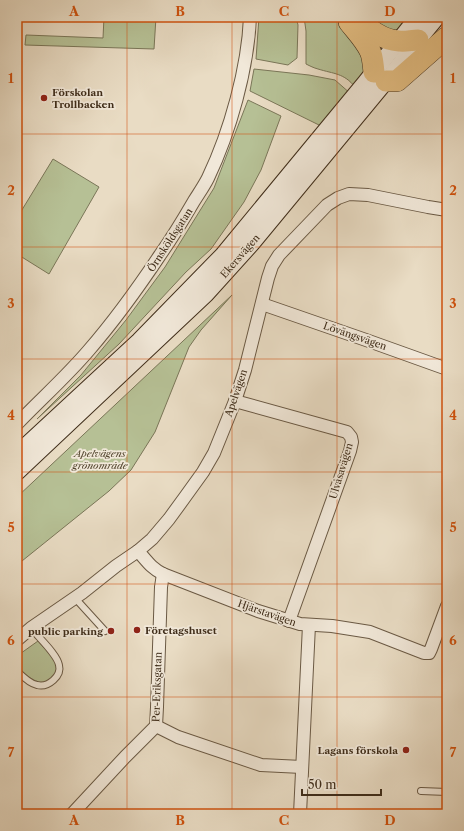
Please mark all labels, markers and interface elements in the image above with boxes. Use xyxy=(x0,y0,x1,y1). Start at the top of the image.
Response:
text: A xyxy=(68,3,80,19)
text: B xyxy=(175,3,185,19)
text: C xyxy=(279,3,289,19)
text: D xyxy=(384,3,396,19)
text: 1 xyxy=(8,70,14,86)
text: 1 xyxy=(450,70,456,86)
place label: Förskolan Trollbacken xyxy=(52,86,114,111)
marker: Förskolan Trollbacken xyxy=(39,93,49,103)
text: 2 xyxy=(7,182,15,198)
text: 2 xyxy=(449,182,457,198)
street label: Örnsköldsgatan xyxy=(144,205,196,274)
street label: Ekersvägen xyxy=(217,231,263,281)
text: 3 xyxy=(7,295,15,311)
text: 3 xyxy=(449,295,457,311)
street label: Lövängsvägen xyxy=(322,319,389,353)
street label: Apelvägen xyxy=(221,367,250,419)
text: 4 xyxy=(7,407,15,423)
text: 4 xyxy=(449,407,457,423)
street label: Ulvåsavägen xyxy=(326,441,356,501)
park label: Apelvägens grönområde xyxy=(70,447,129,472)
text: 5 xyxy=(7,519,15,535)
text: 5 xyxy=(449,519,457,535)
street label: Hjärstavägen xyxy=(236,597,299,629)
place label: Företagshuset xyxy=(145,624,217,637)
place label: public parking xyxy=(28,625,103,638)
marker: Företagshuset xyxy=(132,625,142,635)
marker: public parking xyxy=(106,626,116,636)
text: 6 xyxy=(7,632,15,648)
text: 6 xyxy=(449,632,457,648)
street label: Per-Eriksgatan xyxy=(149,651,165,722)
text: 7 xyxy=(8,744,15,760)
place label: Lagans förskola xyxy=(318,744,398,757)
text: 7 xyxy=(450,744,457,760)
marker: Lagans förskola xyxy=(401,745,411,755)
scale bar xyxy=(302,771,381,797)
text: 50 m xyxy=(308,777,337,792)
text: A xyxy=(68,812,80,828)
text: B xyxy=(175,812,185,828)
text: C xyxy=(279,812,289,828)
text: D xyxy=(384,812,396,828)

